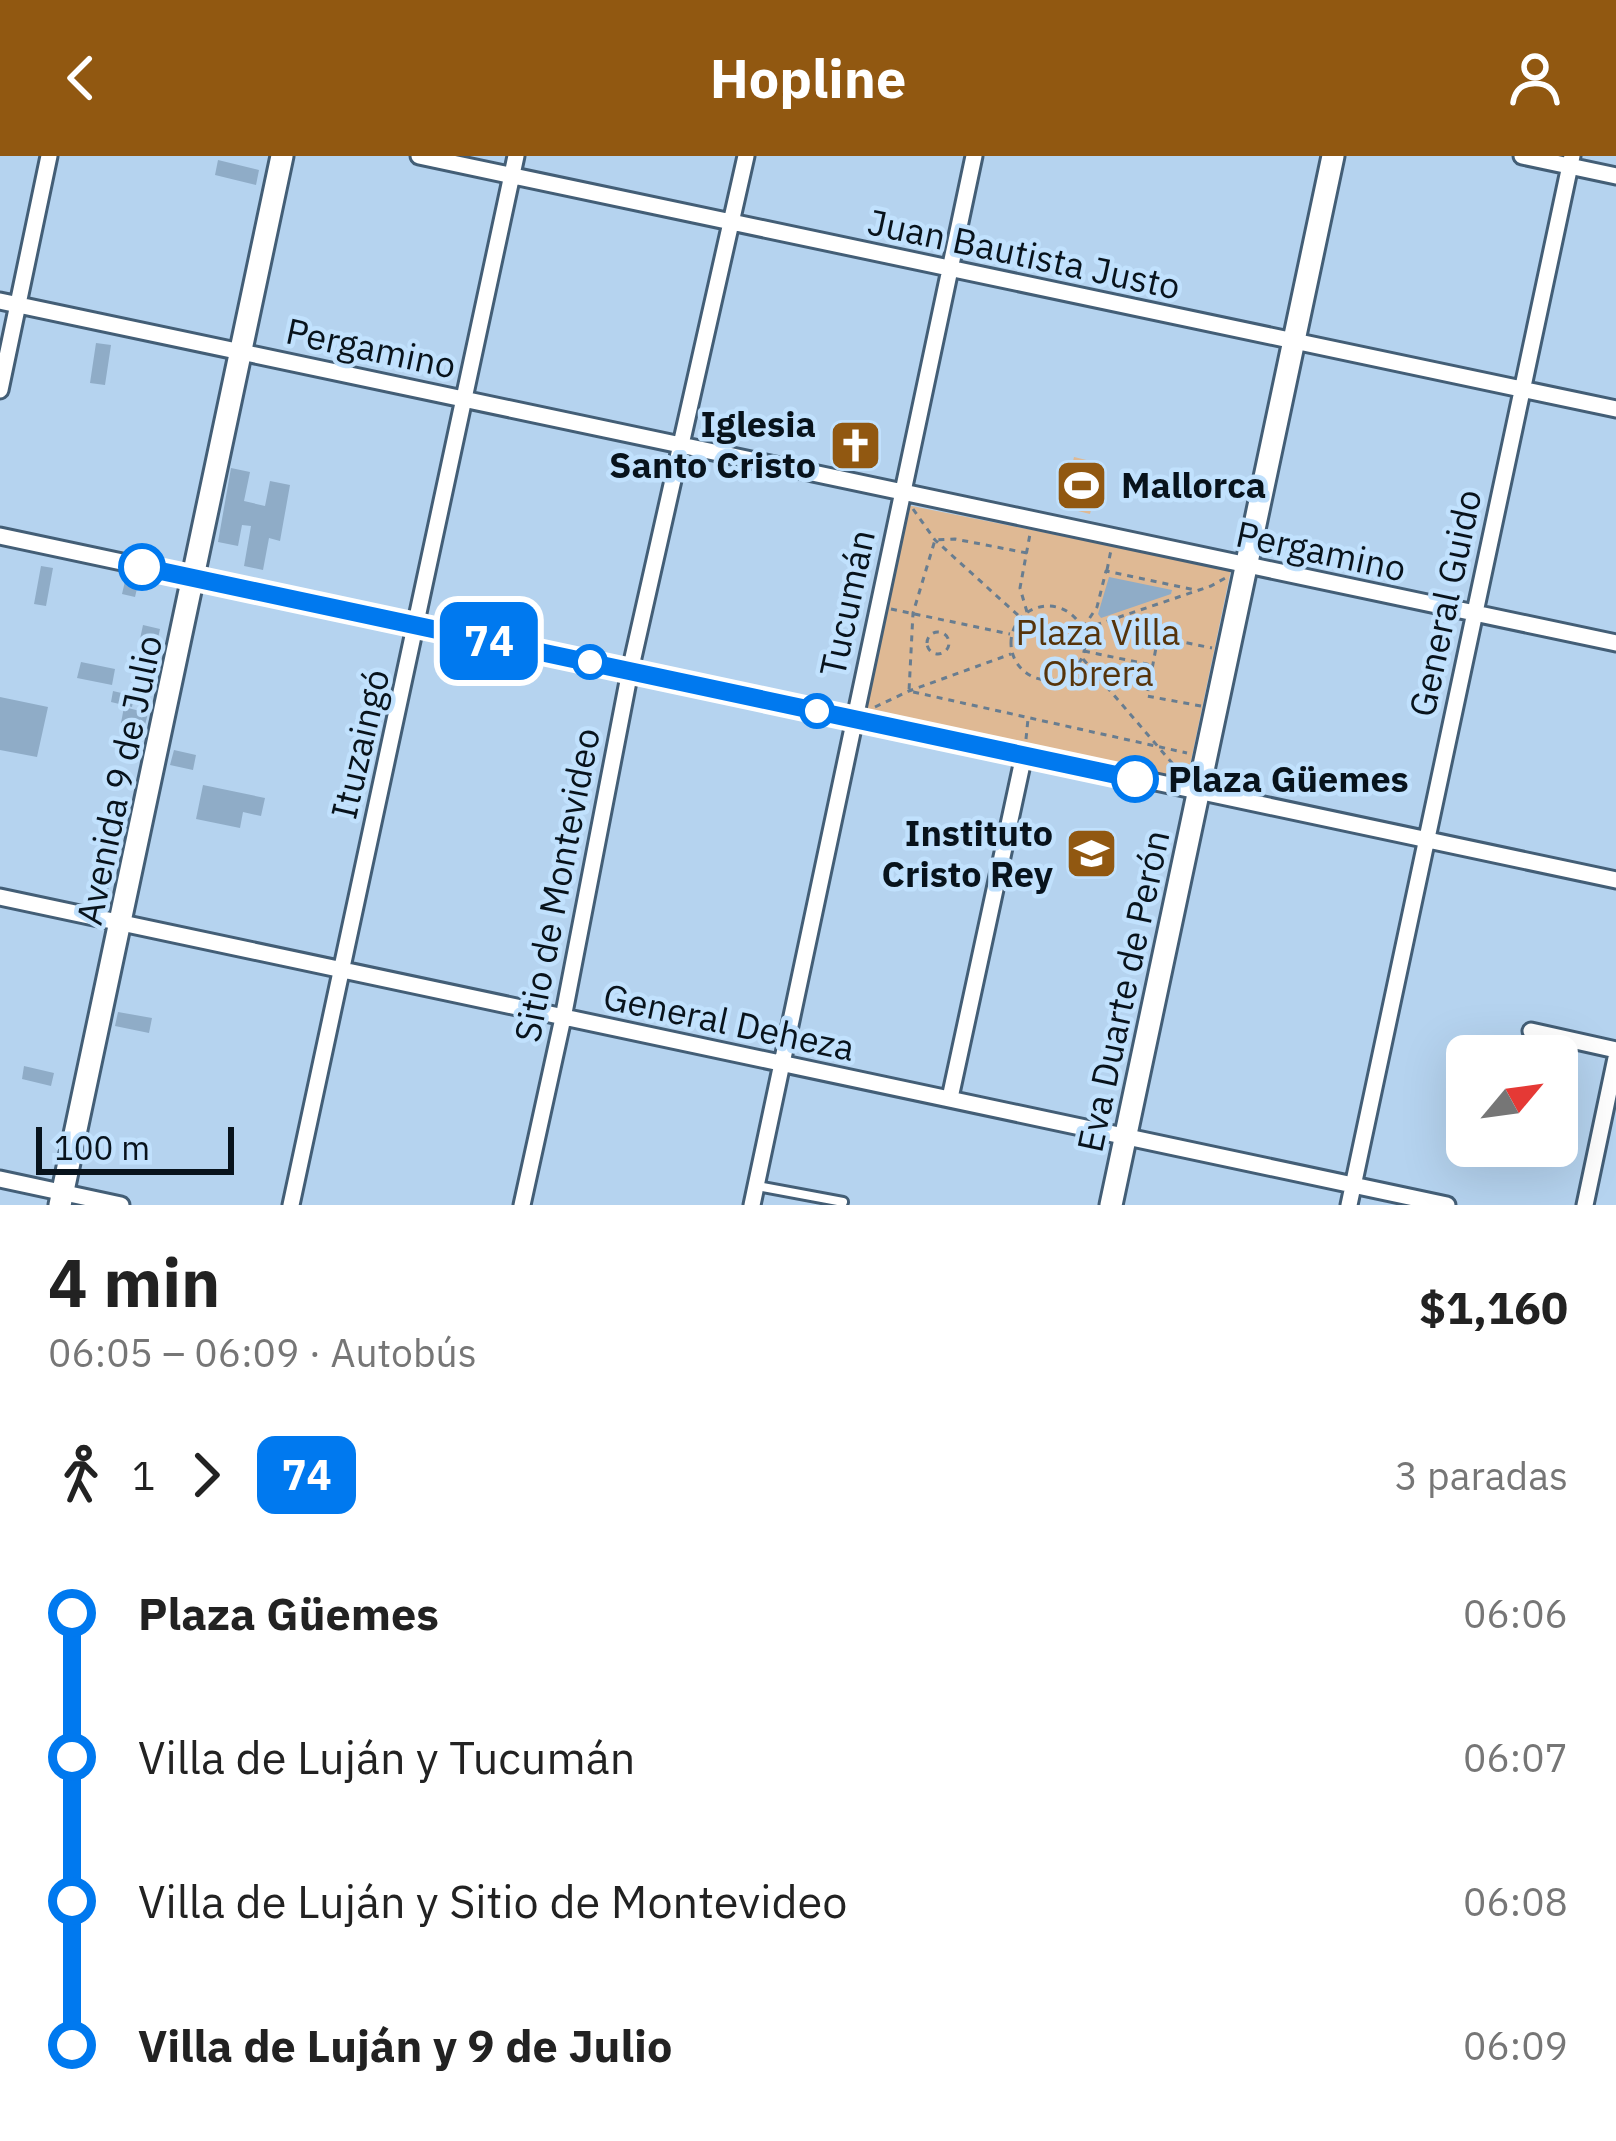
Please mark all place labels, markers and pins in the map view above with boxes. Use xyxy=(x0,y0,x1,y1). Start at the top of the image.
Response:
place label: Iglesia Santo Cristo xyxy=(609,400,816,488)
church icon: Iglesia Santo Cristo xyxy=(827,417,883,473)
sports icon: Mallorca xyxy=(1054,457,1110,513)
place label: Mallorca xyxy=(1121,461,1266,508)
unlabelled marker xyxy=(120,545,164,589)
unlabelled marker xyxy=(574,646,606,678)
unlabelled marker xyxy=(801,695,833,727)
place label: Plaza Güemes xyxy=(1168,755,1409,802)
marker: Plaza Güemes xyxy=(1113,757,1157,801)
place label: Instituto Cristo Rey xyxy=(881,809,1054,897)
school or university icon: Instituto Cristo Rey xyxy=(1064,826,1120,882)

